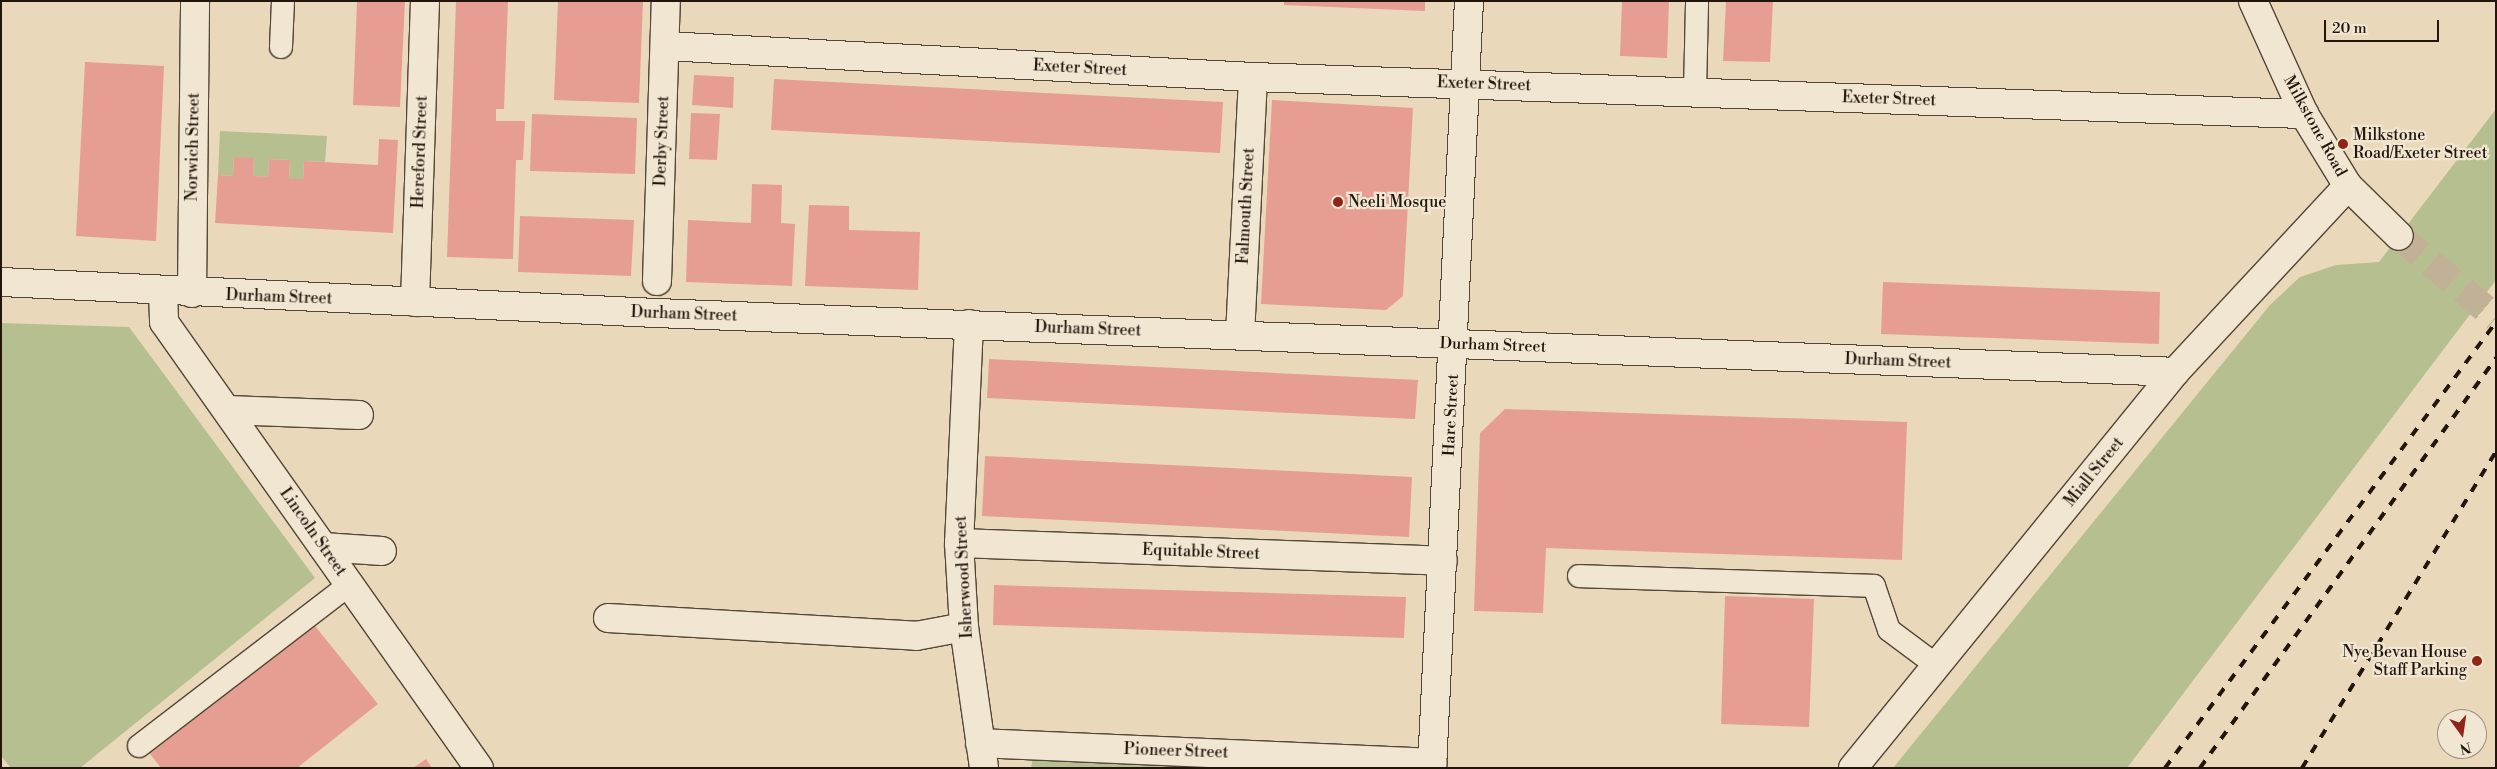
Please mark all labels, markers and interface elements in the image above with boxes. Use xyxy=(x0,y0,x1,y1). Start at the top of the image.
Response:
scale bar xyxy=(2327,10,2442,42)
text: 20 m xyxy=(2332,19,2367,38)
street label: Exeter Street xyxy=(1032,56,1128,80)
street label: Milkstone Road xyxy=(2279,72,2351,180)
street label: Exeter Street xyxy=(1437,73,1531,95)
street label: Exeter Street xyxy=(1842,88,1936,110)
street label: Norwich Street xyxy=(182,92,204,202)
street label: Hereford Street xyxy=(408,95,432,209)
street label: Derby Street xyxy=(651,95,673,187)
place label: Milkstone Road/Exeter Street xyxy=(2353,125,2487,163)
marker: Milkstone Road/Exeter Street xyxy=(2337,138,2349,150)
street label: Falmouth Street xyxy=(1233,147,1259,265)
place label: Neeli Mosque xyxy=(1348,192,1446,212)
marker: Neeli Mosque xyxy=(1332,196,1344,208)
street label: Durham Street xyxy=(225,286,333,308)
street label: Durham Street xyxy=(630,303,738,325)
street label: Durham Street xyxy=(1034,318,1142,340)
street label: Durham Street xyxy=(1439,334,1547,356)
street label: Durham Street xyxy=(1844,350,1952,372)
street label: Hare Street xyxy=(1439,373,1463,457)
street label: Miall Street xyxy=(2060,433,2128,511)
street label: Lincoln Street xyxy=(275,484,351,580)
street label: Isherwood Street xyxy=(951,515,977,639)
street label: Equitable Street xyxy=(1142,540,1260,564)
place label: Nye Bevan House Staff Parking xyxy=(2342,642,2467,680)
marker: Nye Bevan House Staff Parking xyxy=(2471,655,2483,667)
north arrow xyxy=(2437,709,2487,759)
text: N xyxy=(2458,738,2473,758)
street label: Pioneer Street xyxy=(1123,740,1229,762)

